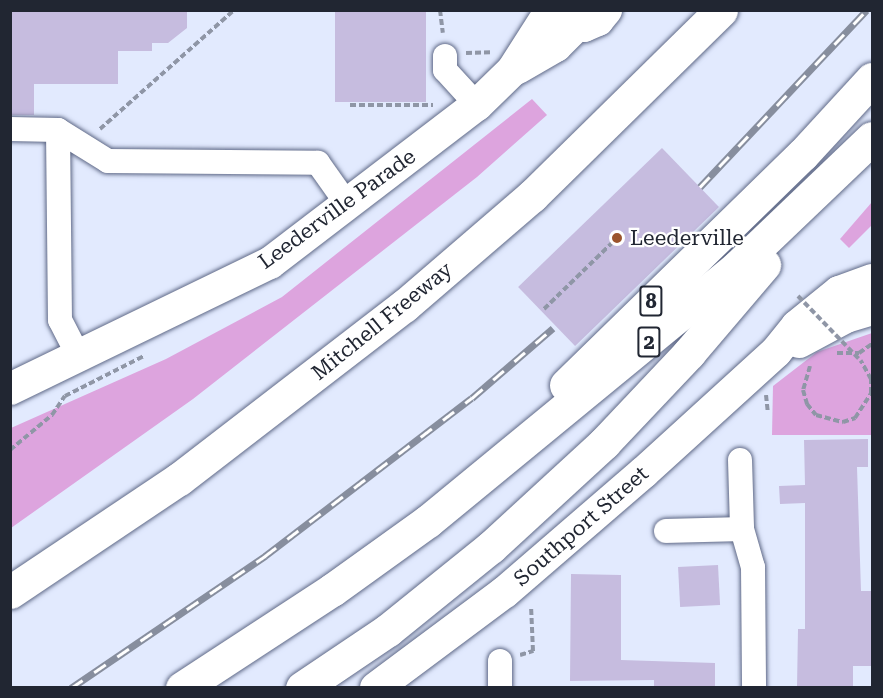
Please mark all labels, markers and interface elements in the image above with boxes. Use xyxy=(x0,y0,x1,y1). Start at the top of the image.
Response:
street label: Leederville Parade xyxy=(254,144,420,274)
place label: Leederville xyxy=(630,225,744,251)
marker: Leederville xyxy=(608,229,626,247)
street label: Mitchell Freeway xyxy=(307,257,457,385)
road number: 8 xyxy=(639,284,663,318)
road number: 2 xyxy=(637,325,661,359)
street label: Southport Street xyxy=(509,461,653,591)

